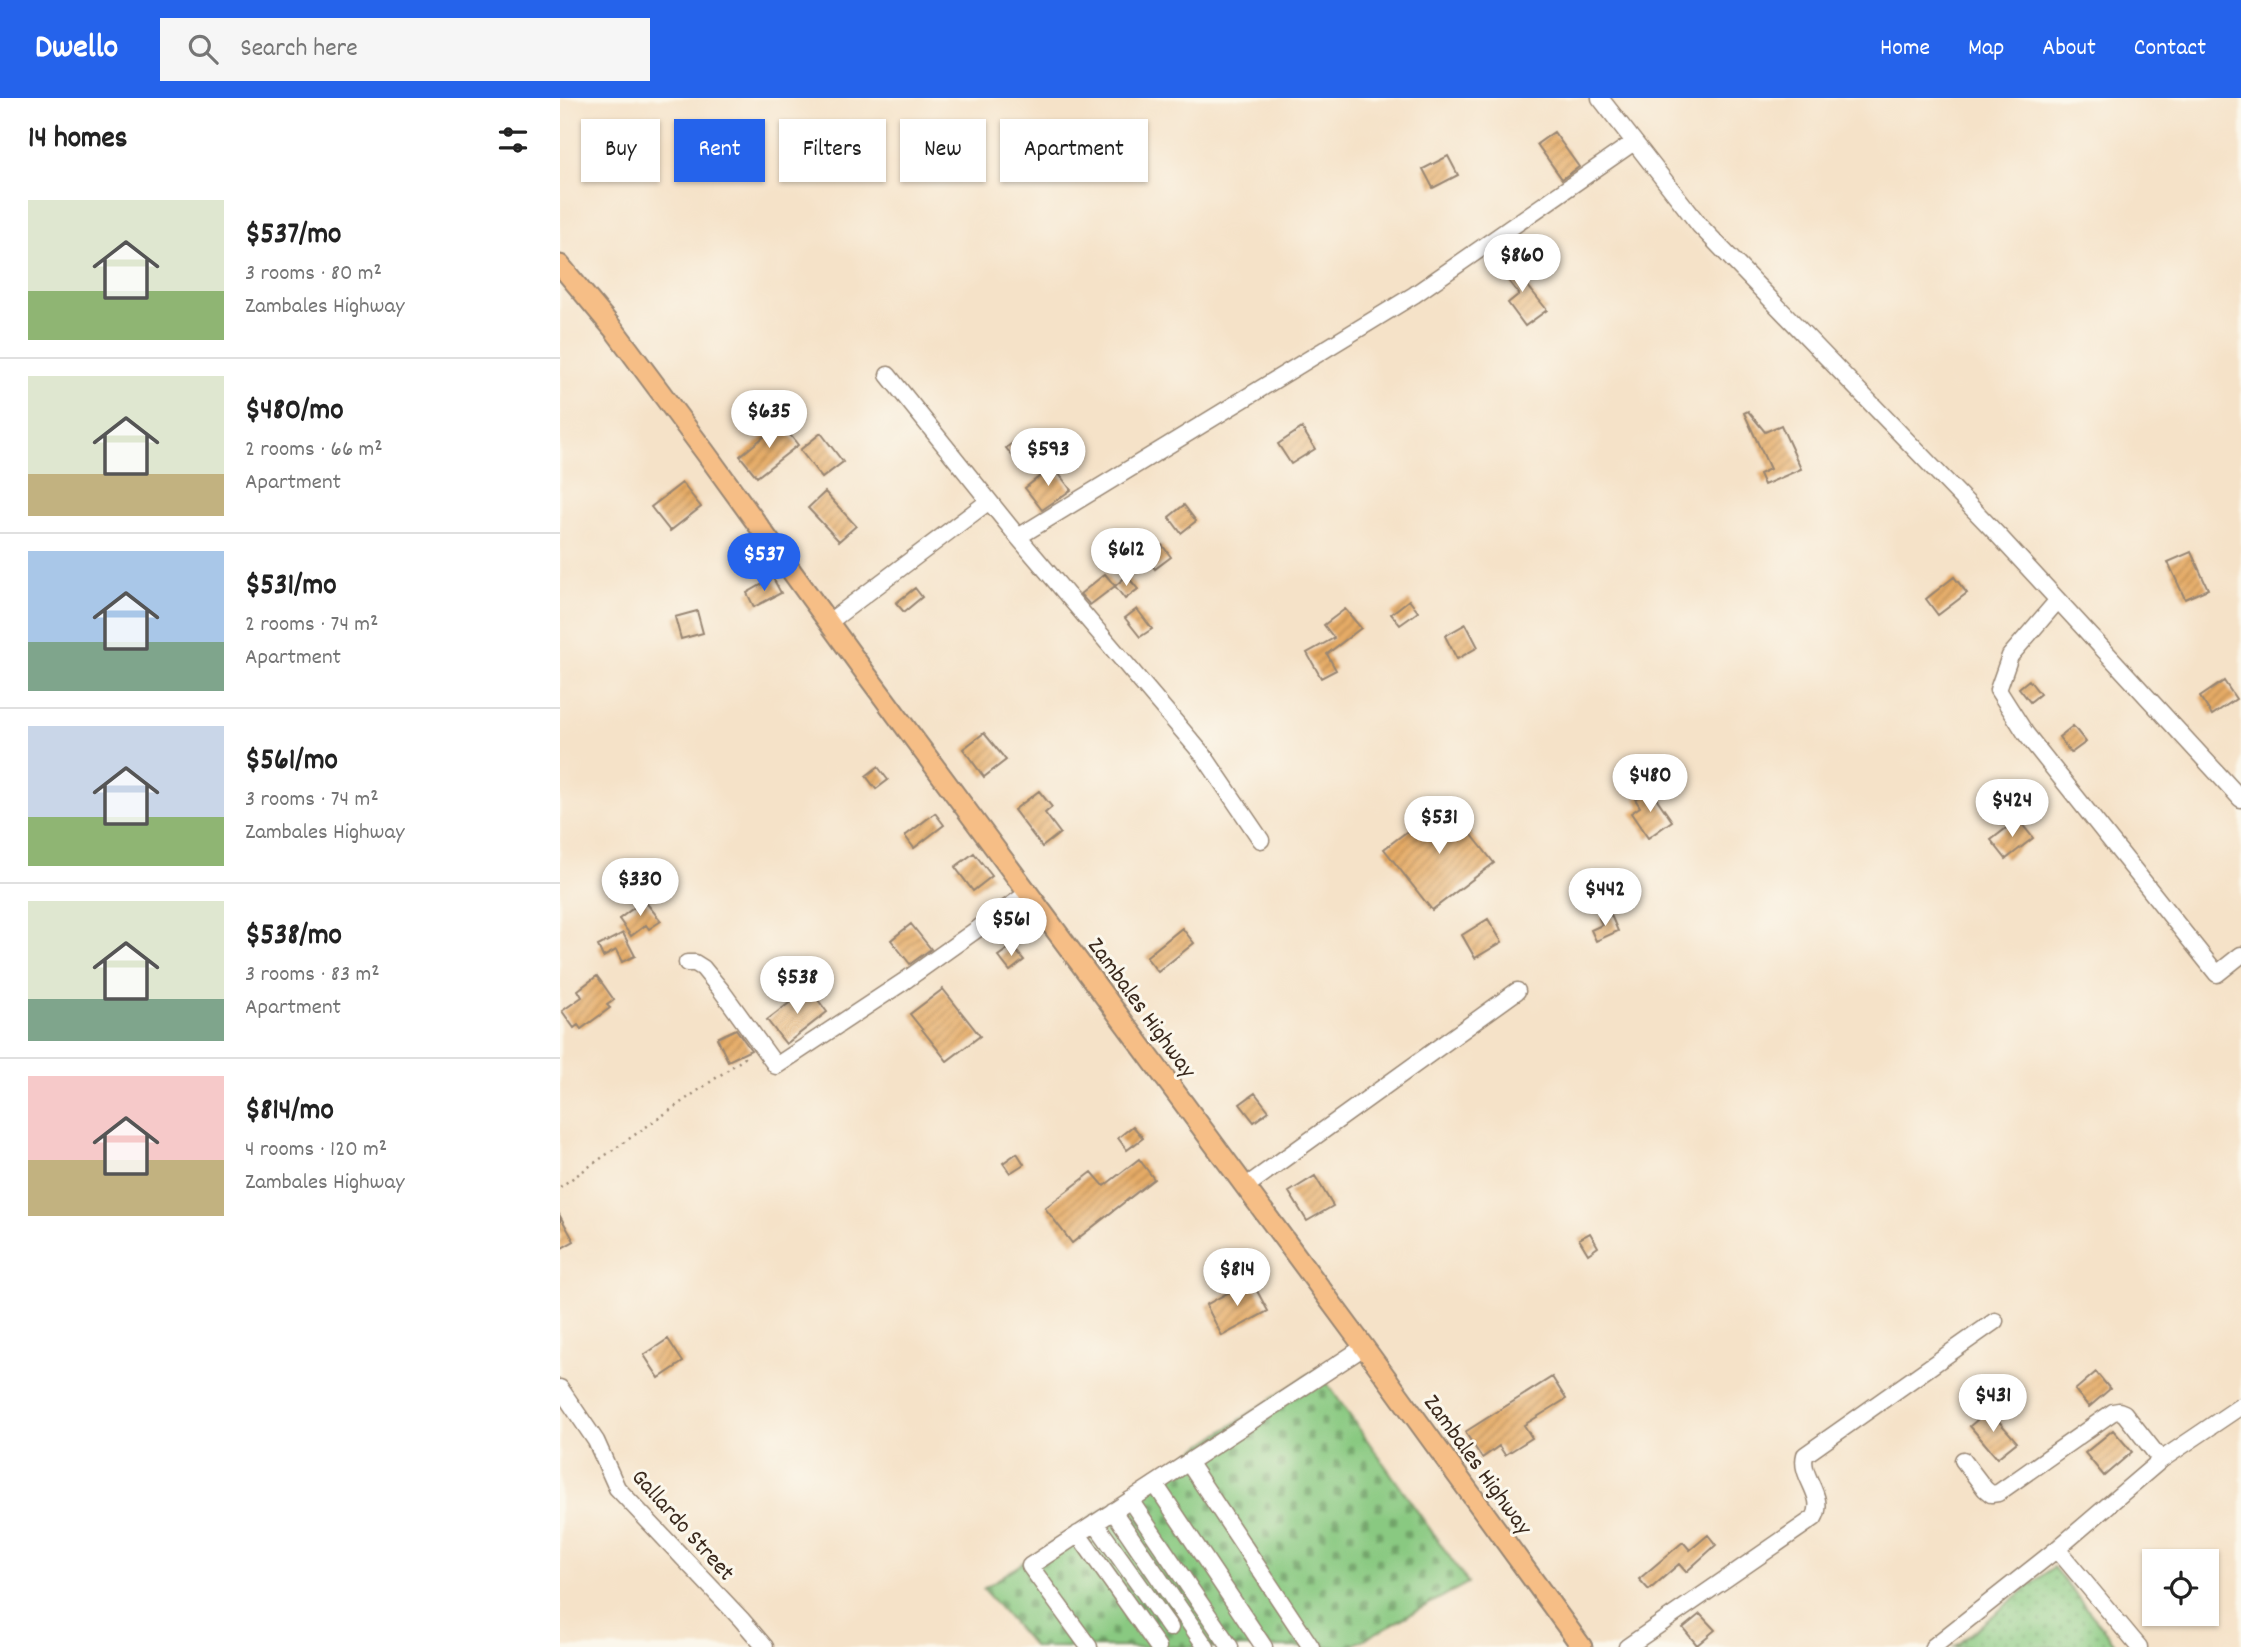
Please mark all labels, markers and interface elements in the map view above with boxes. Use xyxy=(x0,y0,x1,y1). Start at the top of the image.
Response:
search box xyxy=(160,18,650,81)
text: Dwello xyxy=(35,26,118,73)
icon: search xyxy=(184,30,222,68)
text: Search here xyxy=(240,31,358,68)
text: Home xyxy=(1880,32,1930,66)
text: Map xyxy=(1968,32,2004,66)
text: About xyxy=(2042,32,2096,66)
text: Contact xyxy=(2134,32,2206,66)
text: 14 homes xyxy=(28,119,127,162)
chip: Buy xyxy=(581,119,660,182)
chip: Rent xyxy=(674,119,765,182)
chip: Filters xyxy=(779,119,886,182)
chip: New xyxy=(900,119,986,182)
chip: Apartment xyxy=(1000,119,1148,182)
icon: filters xyxy=(494,121,532,159)
text: $537/mo xyxy=(245,215,341,258)
icon: home xyxy=(84,228,168,312)
pin: $860 xyxy=(1481,234,1563,294)
text: $860 xyxy=(1500,240,1544,273)
text: 3 rooms · 80 m² xyxy=(245,258,382,291)
text: Zambales Highway xyxy=(245,291,405,324)
pin: $635 xyxy=(728,390,810,450)
text: $480/mo xyxy=(245,391,344,434)
text: $635 xyxy=(747,396,791,429)
icon: home xyxy=(84,404,168,488)
pin: $593 xyxy=(1007,428,1089,488)
text: 2 rooms · 66 m² xyxy=(245,434,383,467)
text: $593 xyxy=(1026,434,1070,467)
text: Apartment xyxy=(245,467,341,500)
pin: $612 xyxy=(1085,528,1167,588)
pin: $537 xyxy=(723,533,805,593)
text: $612 xyxy=(1107,534,1145,567)
text: $537 xyxy=(743,539,785,572)
text: $531/mo xyxy=(245,566,337,609)
icon: home xyxy=(84,579,168,663)
text: 2 rooms · 74 m² xyxy=(245,609,378,642)
text: Apartment xyxy=(245,642,341,675)
text: $561/mo xyxy=(245,741,338,784)
icon: home xyxy=(84,754,168,838)
pin: $480 xyxy=(1609,754,1691,814)
text: $480 xyxy=(1629,760,1671,793)
pin: $424 xyxy=(1971,780,2053,839)
text: 3 rooms · 74 m² xyxy=(245,784,379,817)
text: $424 xyxy=(1992,785,2032,818)
pin: $531 xyxy=(1398,796,1480,856)
text: $531 xyxy=(1420,802,1458,835)
text: Zambales Highway xyxy=(245,817,405,850)
pin: $330 xyxy=(599,858,681,918)
text: $330 xyxy=(618,864,662,897)
pin: $442 xyxy=(1564,868,1646,928)
text: $442 xyxy=(1585,874,1625,907)
pin: $561 xyxy=(970,898,1052,958)
text: $561 xyxy=(992,904,1030,937)
text: $538/mo xyxy=(245,916,342,959)
icon: home xyxy=(84,929,168,1013)
street label: Zambales Highway xyxy=(1078,931,1204,1087)
pin: $538 xyxy=(756,956,838,1016)
text: 3 rooms · 83 m² xyxy=(245,959,380,992)
text: $538 xyxy=(776,962,818,995)
text: Apartment xyxy=(245,992,341,1025)
text: $814/mo xyxy=(245,1091,334,1134)
icon: home xyxy=(84,1104,168,1188)
text: 4 rooms · 120 m² xyxy=(245,1134,387,1167)
text: Zambales Highway xyxy=(245,1167,405,1200)
pin: $814 xyxy=(1196,1248,1278,1308)
text: $814 xyxy=(1219,1254,1255,1287)
pin: $431 xyxy=(1952,1374,2034,1434)
text: $431 xyxy=(1975,1380,2011,1413)
street label: Zambales Highway xyxy=(1414,1388,1540,1544)
street label: Gallardo Street xyxy=(622,1462,742,1590)
map controls xyxy=(2142,1549,2219,1626)
button: locate xyxy=(2142,1549,2219,1626)

